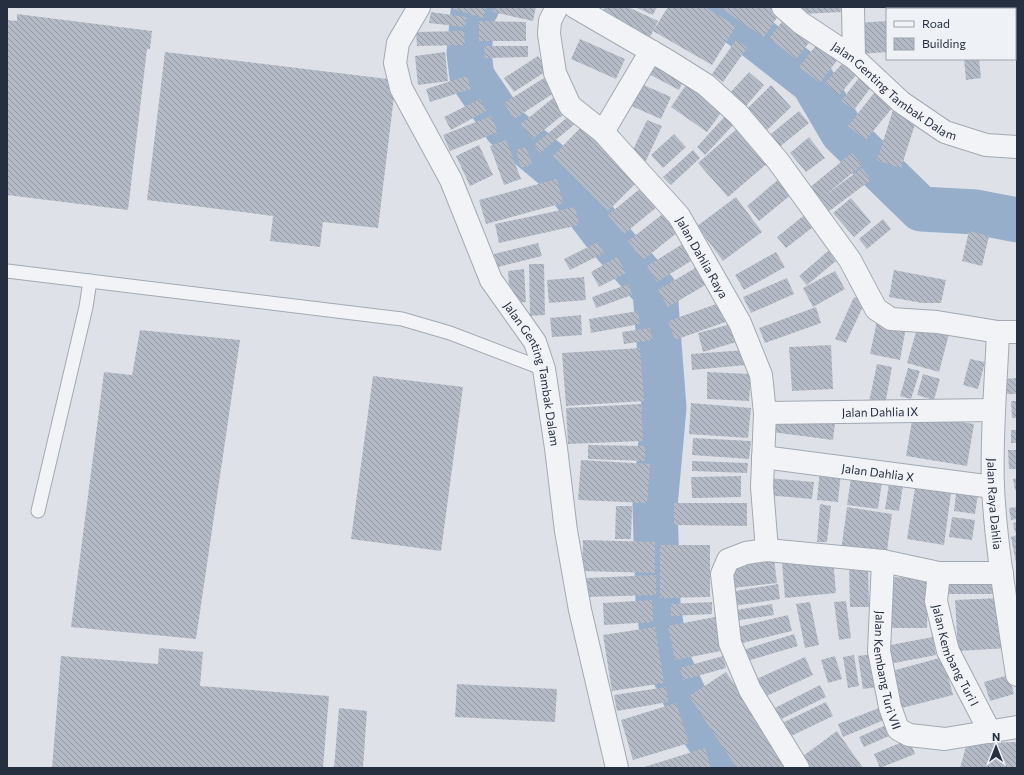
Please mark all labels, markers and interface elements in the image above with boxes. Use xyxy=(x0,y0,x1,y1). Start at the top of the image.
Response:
legend xyxy=(886,8,1016,60)
text: Road xyxy=(922,16,950,30)
text: Building xyxy=(922,36,966,50)
street label: Jalan Genting Tambak Dalam xyxy=(829,38,959,142)
street label: Jalan Dahlia Raya xyxy=(673,214,731,300)
street label: Jalan Genting Tambak Dalam xyxy=(500,298,563,447)
street label: Jalan Dahlia IX xyxy=(842,404,918,420)
street label: Jalan Raya Dahlia xyxy=(985,458,1005,550)
street label: Jalan Dahlia X xyxy=(841,460,915,484)
street label: Jalan Kembang Turi I xyxy=(929,603,982,708)
street label: Jalan Kembang Turi VII xyxy=(872,610,904,731)
north arrow xyxy=(976,727,1016,767)
text: N xyxy=(992,730,1000,743)

